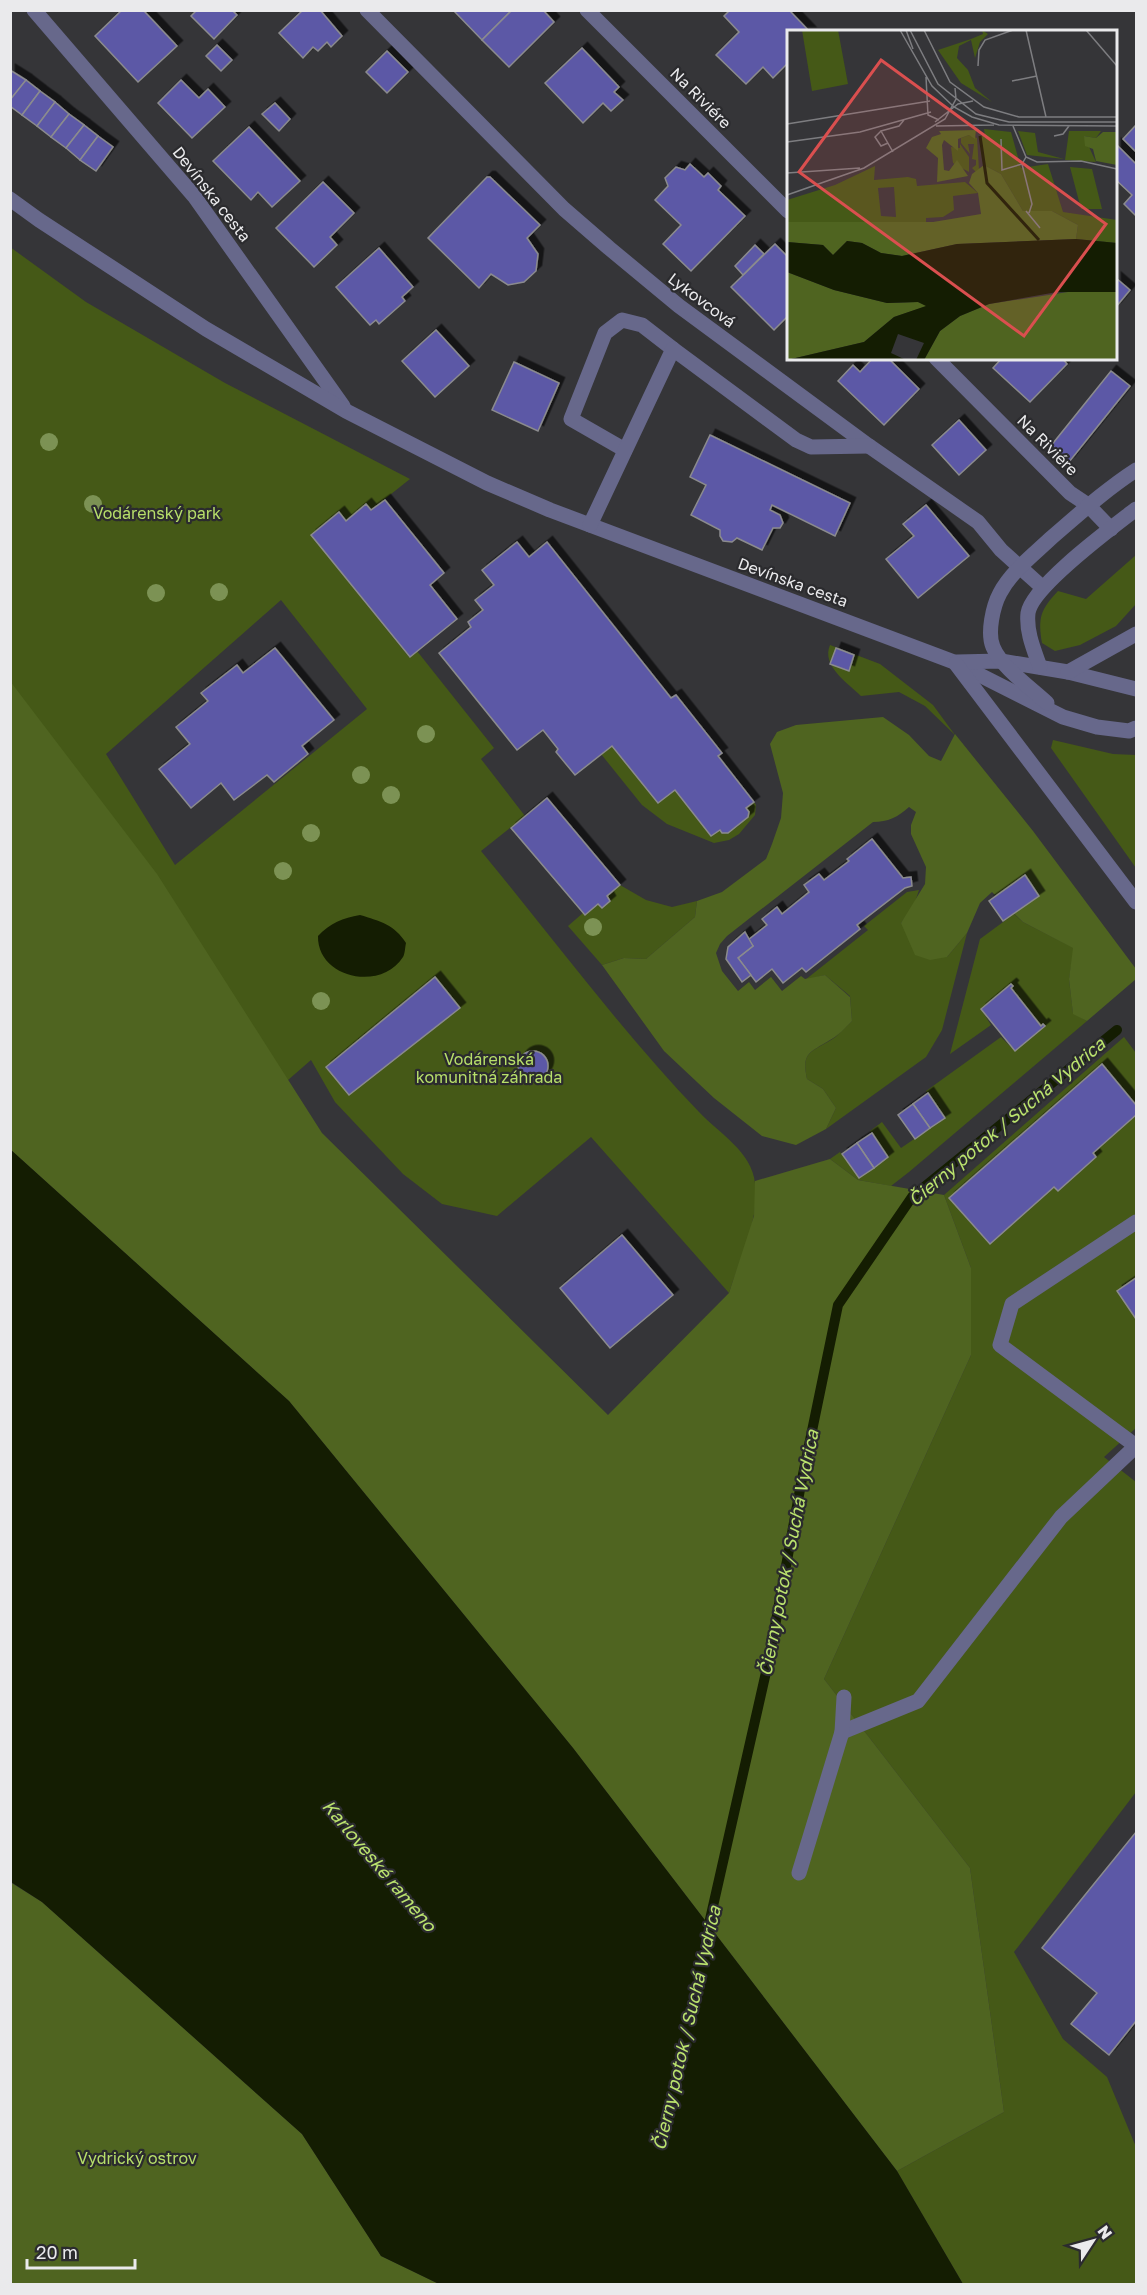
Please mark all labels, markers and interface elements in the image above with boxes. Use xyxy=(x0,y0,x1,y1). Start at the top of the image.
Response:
inset map xyxy=(787,30,1117,360)
street label: Na Riviére xyxy=(666,63,736,133)
street label: Devínska cesta xyxy=(169,142,255,246)
street label: Lykovcová xyxy=(664,268,740,332)
street label: Na Riviére xyxy=(1013,410,1083,480)
park label: Vodárenský park xyxy=(93,503,221,523)
street label: Devínska cesta xyxy=(735,553,851,611)
water label: Čierny potok / Suchá Vydrica xyxy=(903,1032,1110,1210)
park label: Vodárenská komunitná záhrada xyxy=(416,1049,562,1087)
water label: Čierny potok / Suchá Vydrica xyxy=(753,1427,823,1678)
water label: Karloveské rameno xyxy=(318,1795,442,1937)
water label: Čierny potok / Suchá Vydrica xyxy=(647,1903,725,2152)
park label: Vydrický ostrov xyxy=(77,2148,197,2168)
north arrow xyxy=(1063,2211,1123,2271)
text: N xyxy=(1093,2221,1117,2243)
scale bar xyxy=(27,2232,135,2270)
text: 20 m xyxy=(36,2241,78,2263)

